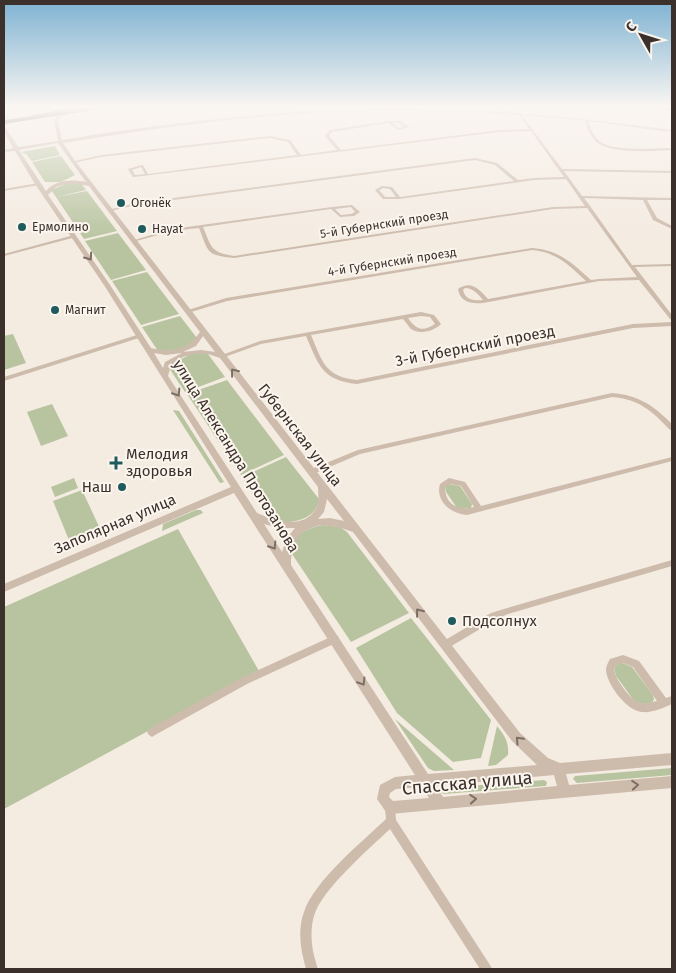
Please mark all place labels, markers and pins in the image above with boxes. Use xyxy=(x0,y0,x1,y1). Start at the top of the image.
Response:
place label: Огонёк xyxy=(131,196,172,210)
marker: Огонёк xyxy=(115,197,127,209)
place label: Ермолино xyxy=(32,220,89,234)
marker: Ермолино xyxy=(16,221,28,233)
place label: Hayat xyxy=(152,222,184,236)
marker: Hayat xyxy=(136,223,148,235)
place label: Магнит xyxy=(65,303,106,317)
marker: Магнит xyxy=(49,304,61,316)
place label: Мелодия здоровья xyxy=(126,445,193,480)
marker: Мелодия здоровья xyxy=(110,457,122,469)
place label: Наш xyxy=(82,478,112,496)
marker: Наш xyxy=(116,481,128,493)
place label: Подсолнух xyxy=(462,612,537,630)
marker: Подсолнух xyxy=(446,615,458,627)

